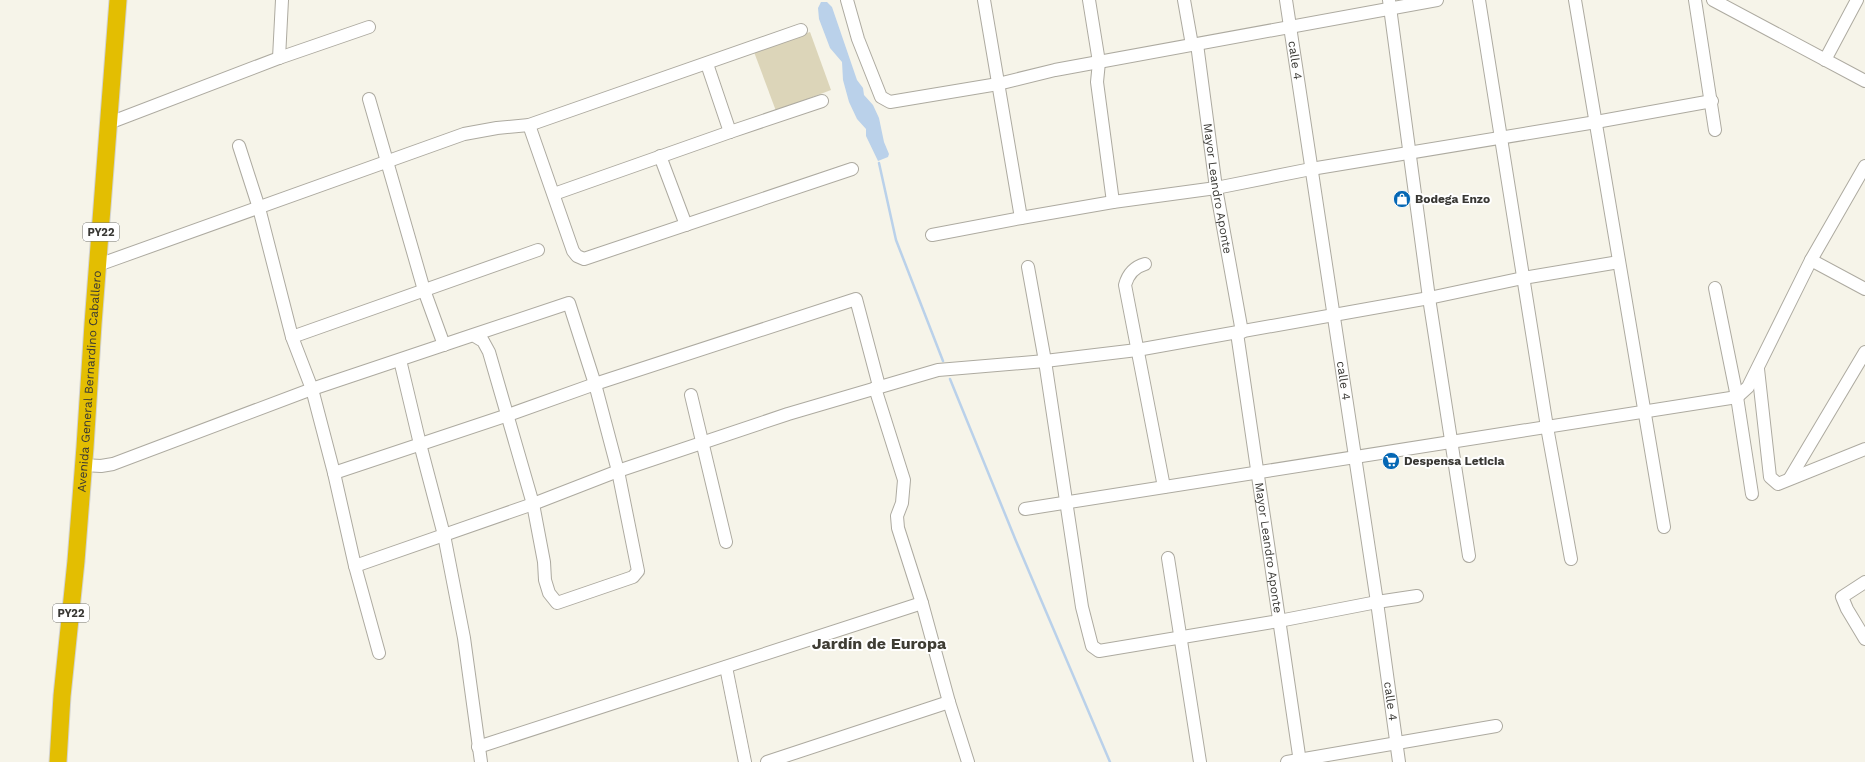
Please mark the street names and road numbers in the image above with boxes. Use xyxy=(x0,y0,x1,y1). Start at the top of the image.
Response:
street label: calle 4 xyxy=(1285,40,1305,81)
street label: Mayor Leandro Aponte xyxy=(1201,122,1235,255)
road number: PY22 xyxy=(83,223,119,241)
street label: Avenida General Bernardino Caballero xyxy=(74,270,104,493)
street label: calle 4 xyxy=(1334,360,1353,401)
street label: Mayor Leandro Aponte xyxy=(1252,481,1285,614)
road number: PY22 xyxy=(53,604,89,622)
street label: calle 4 xyxy=(1381,681,1400,722)

